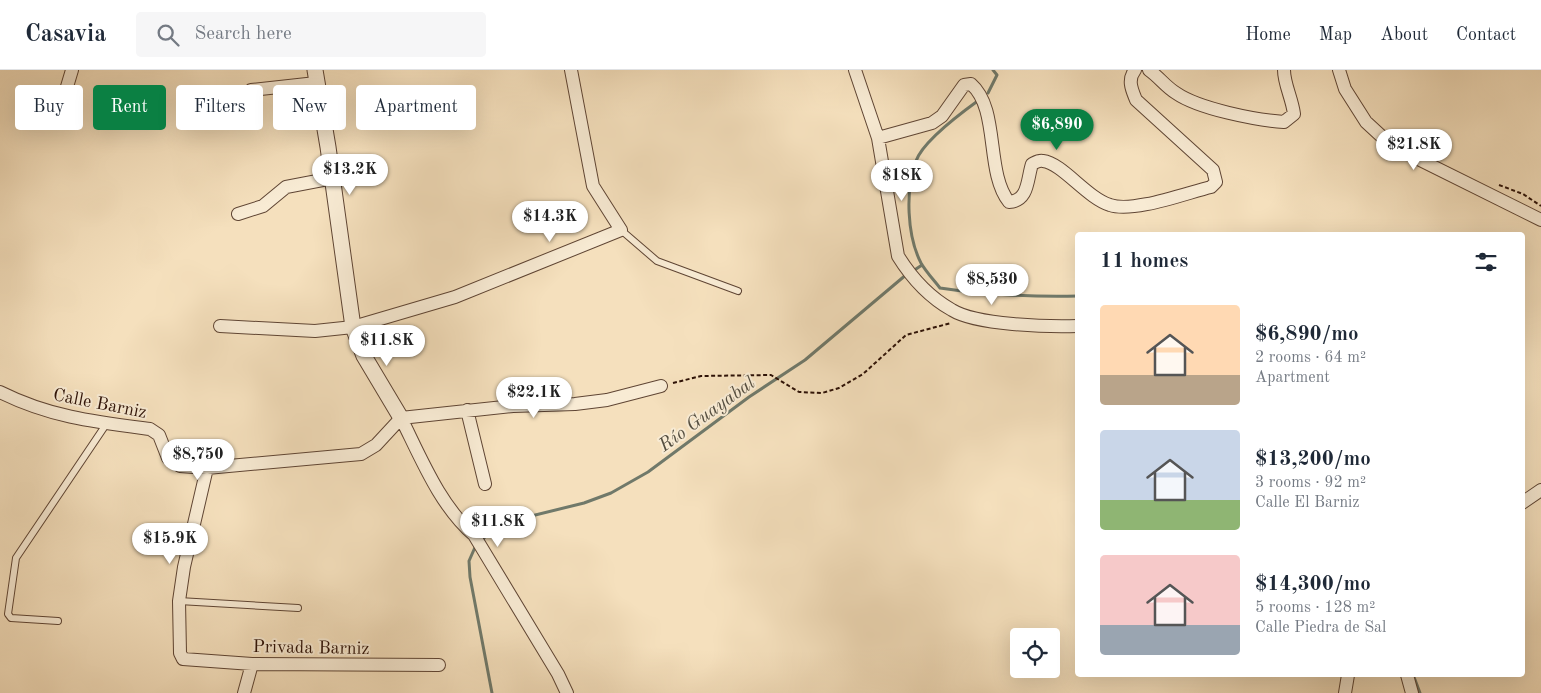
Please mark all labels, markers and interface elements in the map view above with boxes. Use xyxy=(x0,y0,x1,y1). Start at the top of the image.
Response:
search box xyxy=(136,12,486,57)
icon: search xyxy=(154,21,182,49)
text: Casavia xyxy=(25,23,106,47)
text: Search here xyxy=(194,25,292,44)
text: Home xyxy=(1245,26,1291,44)
text: Map xyxy=(1319,26,1352,44)
text: About xyxy=(1380,26,1428,44)
text: Contact xyxy=(1456,26,1516,44)
chip: Buy xyxy=(15,85,83,130)
chip: Rent xyxy=(93,85,166,130)
chip: Filters xyxy=(176,85,263,130)
chip: New xyxy=(273,85,346,130)
chip: Apartment xyxy=(356,85,476,130)
pin: $6,890 xyxy=(1016,108,1098,151)
text: $6,890 xyxy=(1032,117,1082,133)
pin: $21.8K xyxy=(1373,128,1455,171)
text: $21.8K xyxy=(1387,137,1441,153)
pin: $13.2K xyxy=(309,154,391,196)
pin: $18K xyxy=(872,160,932,202)
text: $13.2K xyxy=(323,162,377,178)
text: $18K xyxy=(882,168,922,184)
pin: $14.3K xyxy=(509,200,591,243)
text: $14.3K xyxy=(523,209,577,225)
icon: filters xyxy=(1472,248,1500,276)
text: 11 homes xyxy=(1100,251,1188,272)
pin: $8,530 xyxy=(951,264,1033,306)
text: $8,530 xyxy=(967,272,1017,288)
pin: $11.8K xyxy=(346,324,428,367)
text: $6,890/mo xyxy=(1255,324,1359,345)
icon: home xyxy=(1140,325,1200,385)
text: $11.8K xyxy=(360,333,414,349)
text: 2 rooms · 64 m² xyxy=(1255,350,1366,366)
text: Apartment xyxy=(1255,370,1330,386)
water label: Río Guayabal xyxy=(655,374,760,457)
pin: $22.1K xyxy=(493,376,575,419)
text: $22.1K xyxy=(507,385,561,401)
street label: Calle Barniz xyxy=(51,386,148,422)
pin: $8,750 xyxy=(157,438,239,481)
text: $8,750 xyxy=(173,447,223,463)
text: $13,200/mo xyxy=(1255,449,1371,470)
icon: home xyxy=(1140,450,1200,510)
text: 3 rooms · 92 m² xyxy=(1255,475,1366,491)
text: Calle El Barniz xyxy=(1255,495,1359,511)
pin: $11.8K xyxy=(457,506,539,548)
text: $11.8K xyxy=(471,514,525,530)
pin: $15.9K xyxy=(129,522,211,565)
text: $15.9K xyxy=(143,531,197,547)
text: $14,300/mo xyxy=(1255,574,1371,595)
icon: home xyxy=(1140,575,1200,635)
text: 5 rooms · 128 m² xyxy=(1255,600,1375,616)
text: Calle Piedra de Sal xyxy=(1255,620,1386,636)
map controls xyxy=(1010,628,1060,678)
button: locate xyxy=(1010,628,1060,678)
street label: Privada Barniz xyxy=(252,638,370,658)

